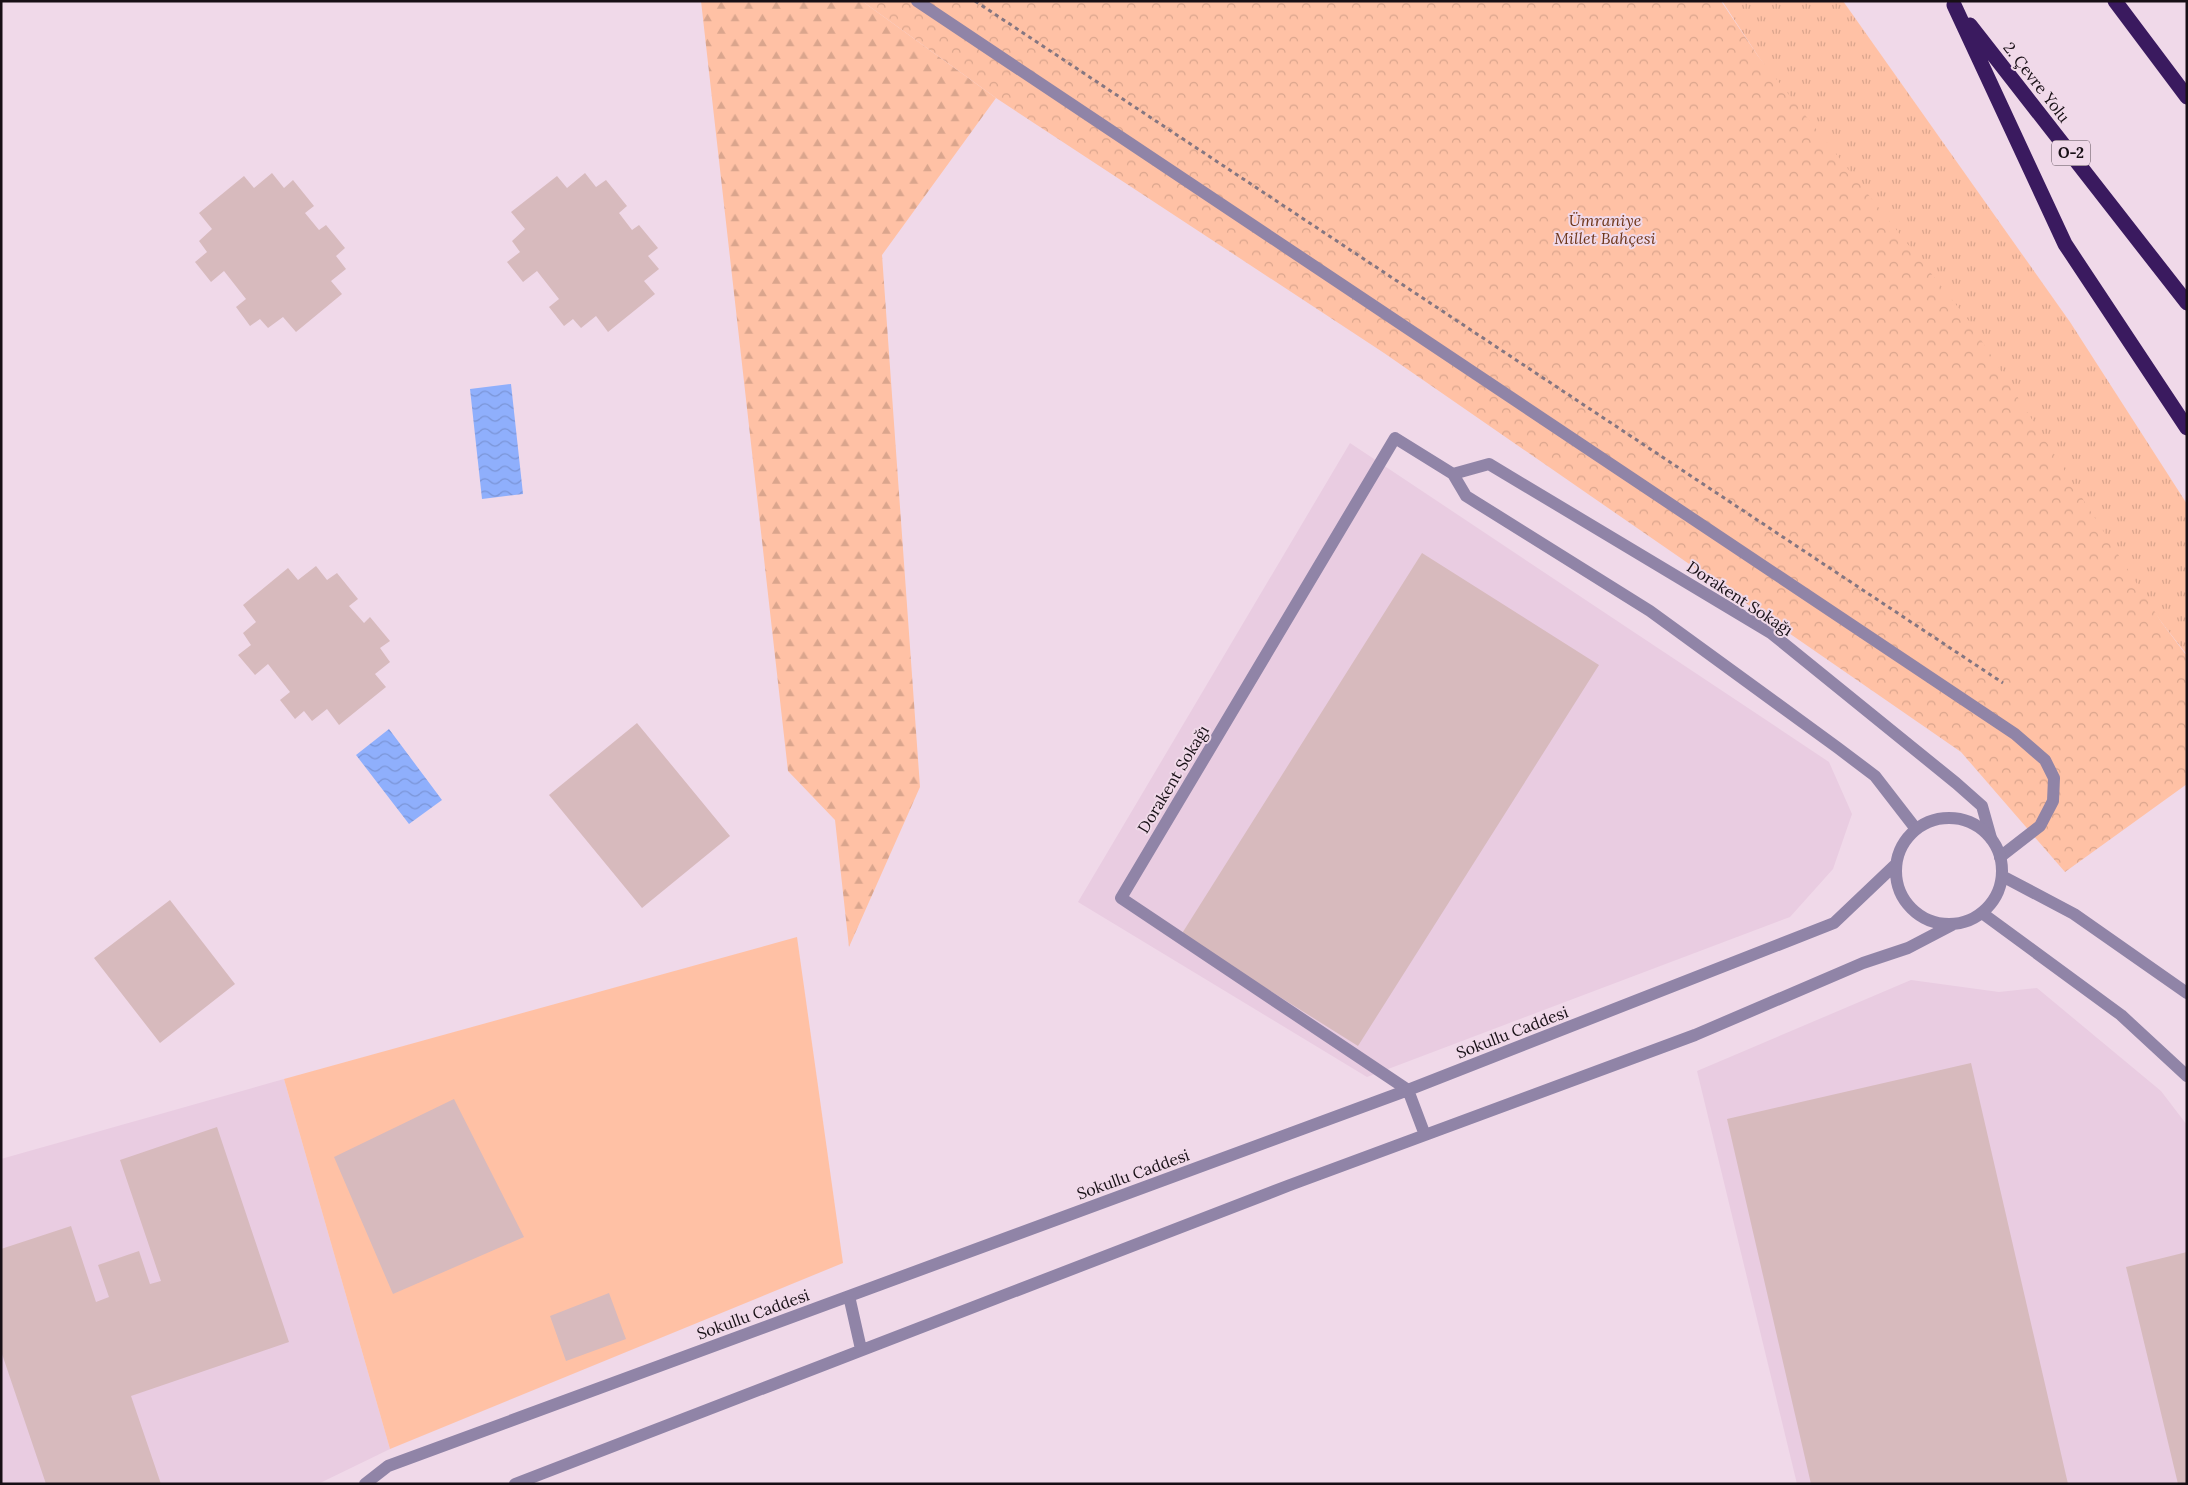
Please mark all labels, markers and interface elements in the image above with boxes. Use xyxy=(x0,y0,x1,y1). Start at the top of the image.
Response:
street label: 2. Çevre Yolu xyxy=(1999,38,2075,127)
road number: O-2 xyxy=(2052,140,2090,166)
park label: Ümraniye Millet Bahçesi xyxy=(1554,210,1656,248)
street label: Dorakent Sokağı xyxy=(1683,556,1797,640)
street label: Dorakent Sokağı xyxy=(1133,721,1213,837)
street label: Sokullu Caddesi xyxy=(1453,1001,1571,1063)
street label: Sokullu Caddesi xyxy=(1074,1144,1192,1204)
street label: Sokullu Caddesi xyxy=(694,1284,812,1344)

